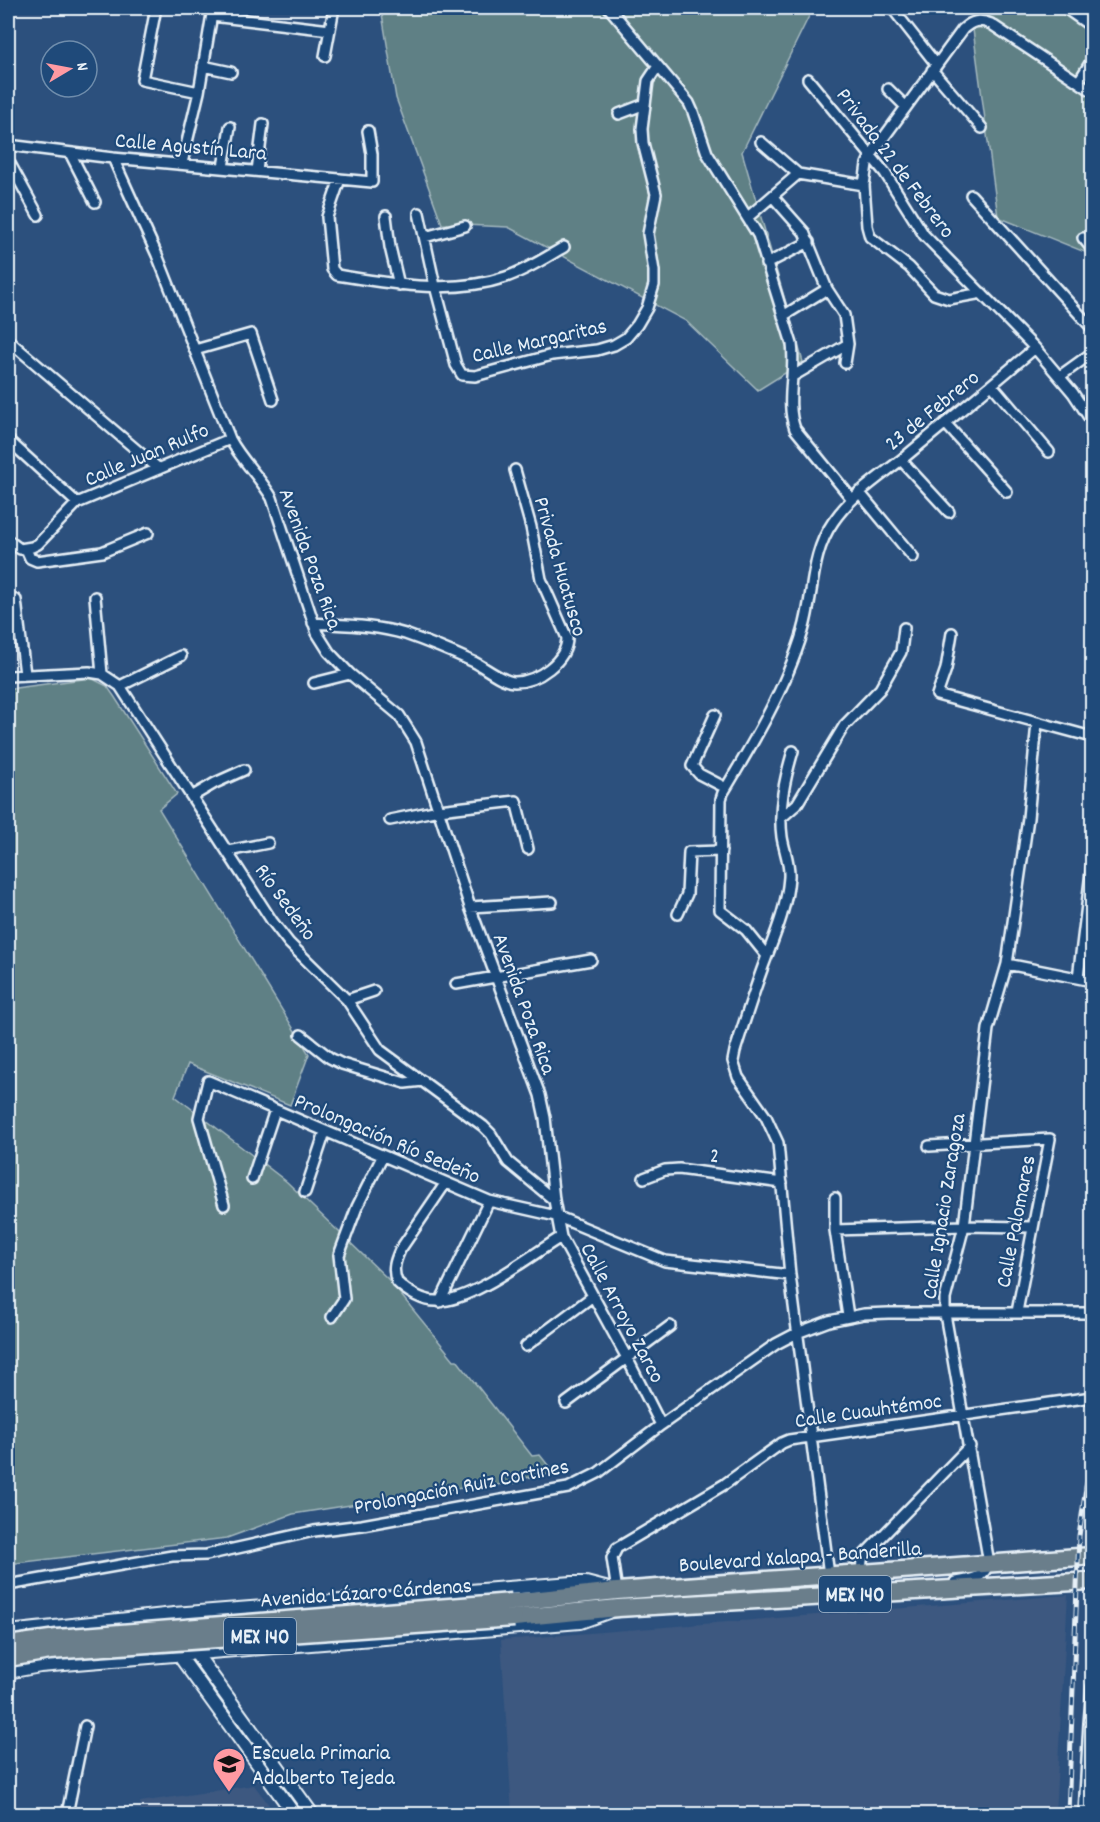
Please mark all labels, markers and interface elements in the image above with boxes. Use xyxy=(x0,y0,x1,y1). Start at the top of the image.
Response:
north arrow xyxy=(39,39,99,99)
text: N xyxy=(69,61,93,73)
street label: Privada 22 de Febrero xyxy=(827,82,961,246)
street label: Calle Agustín Lara xyxy=(114,126,268,171)
street label: Calle Margaritas xyxy=(469,312,610,373)
street label: 23 de Febrero xyxy=(879,364,987,460)
street label: Calle Juan Rulfo xyxy=(80,416,214,496)
street label: Avenida Poza Rica xyxy=(269,484,349,635)
street label: Privada Huatusco xyxy=(524,494,593,640)
street label: Río Sedeño xyxy=(245,858,323,948)
street label: Avenida Poza Rica xyxy=(483,929,563,1080)
street label: Prolongación Río Sedeño xyxy=(289,1087,485,1194)
street label: Calle Ignacio Zaragoza xyxy=(915,1111,976,1302)
street label: 2 xyxy=(708,1141,721,1173)
street label: Calle Palomares xyxy=(989,1153,1045,1291)
street label: Calle Arroyo Zarco xyxy=(571,1238,671,1389)
street label: Calle Cuauhtémoc xyxy=(793,1387,944,1438)
street label: Prolongación Ruiz Cortines xyxy=(351,1452,572,1525)
street label: Boulevard Xalapa - Banderilla xyxy=(678,1534,923,1582)
street label: Avenida Lázaro Cárdenas xyxy=(259,1572,473,1617)
road number: MEX 140 xyxy=(819,1576,891,1612)
road number: MEX 140 xyxy=(224,1618,296,1654)
place label: Escuela Primaria Adalberto Tejeda xyxy=(252,1739,395,1795)
school or university icon: Escuela Primaria Adalberto Tejeda xyxy=(211,1746,247,1793)

